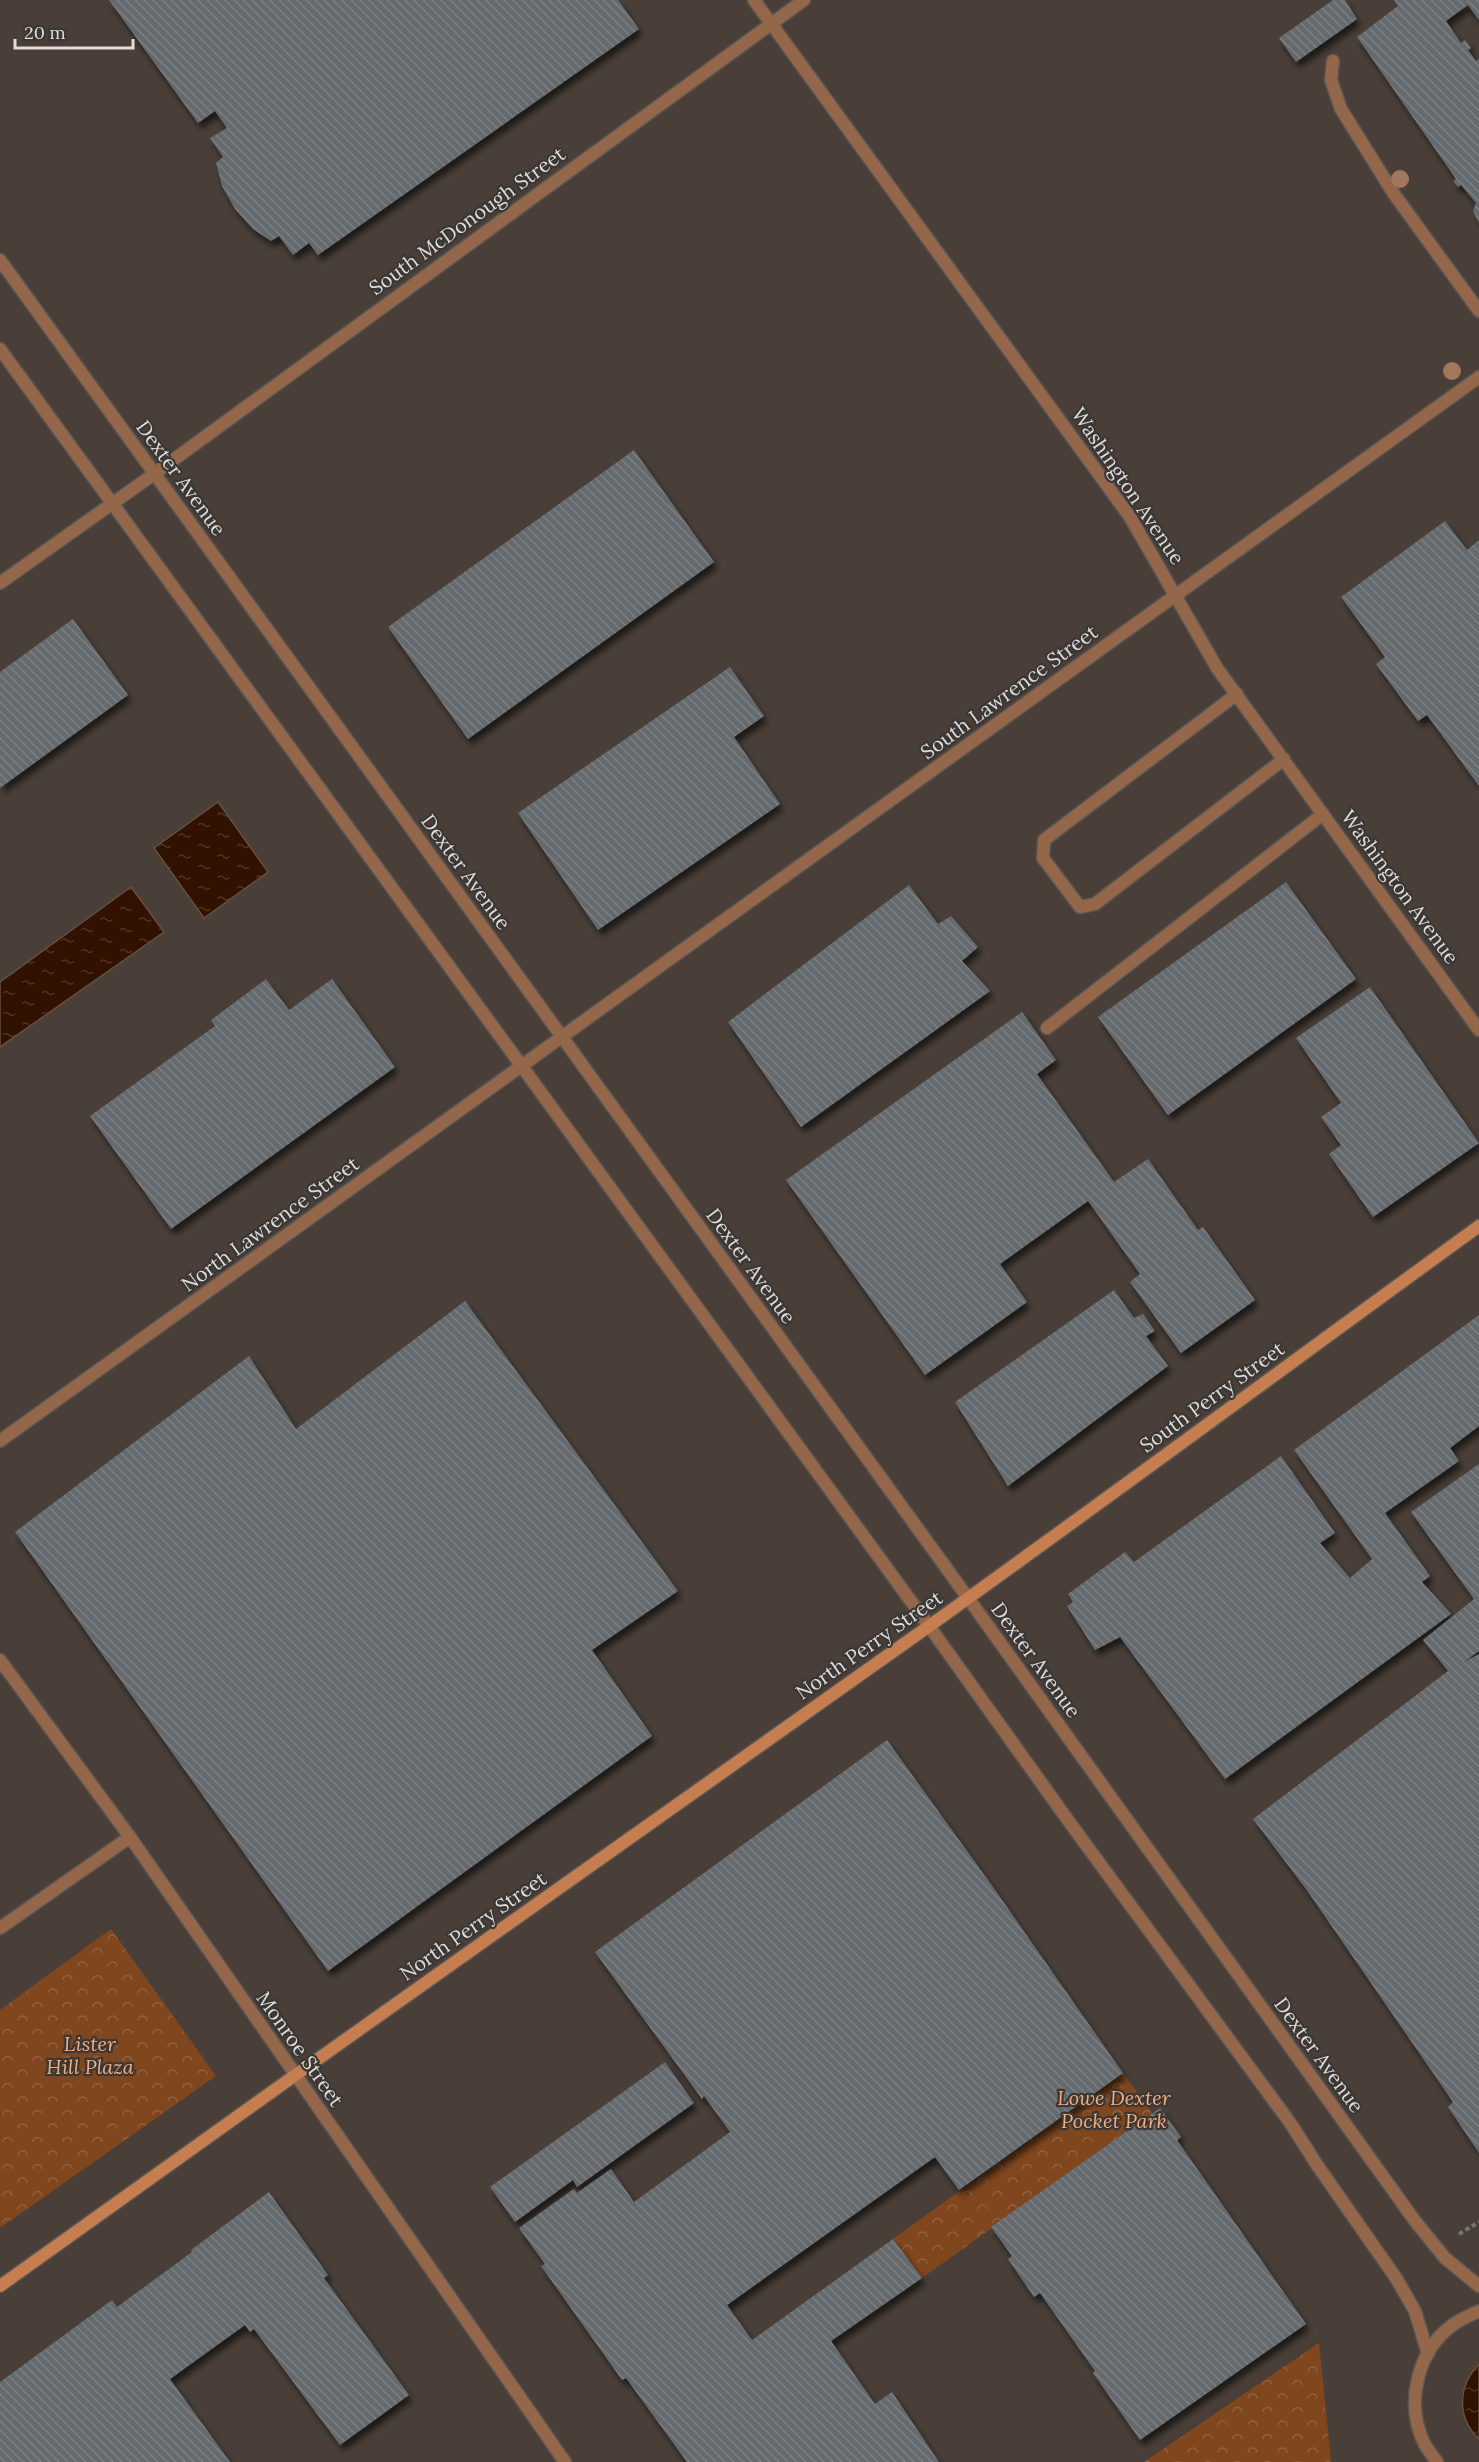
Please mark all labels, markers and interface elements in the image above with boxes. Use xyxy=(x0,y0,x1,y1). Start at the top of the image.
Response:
scale bar xyxy=(15,12,134,50)
text: 20 m xyxy=(24,21,66,44)
street label: South McDonough Street xyxy=(364,141,570,300)
street label: Washington Avenue xyxy=(1067,402,1190,569)
street label: Dexter Avenue xyxy=(131,415,232,540)
street label: South Lawrence Street xyxy=(915,619,1102,764)
street label: Washington Avenue xyxy=(1336,805,1465,969)
street label: Dexter Avenue xyxy=(416,809,517,934)
street label: North Lawrence Street xyxy=(176,1151,364,1296)
street label: Dexter Avenue xyxy=(701,1203,802,1328)
street label: South Perry Street xyxy=(1134,1336,1289,1458)
street label: North Perry Street xyxy=(790,1584,947,1705)
street label: Dexter Avenue xyxy=(986,1597,1087,1722)
street label: North Perry Street xyxy=(394,1865,551,1986)
street label: Monroe Street xyxy=(251,1986,350,2111)
street label: Dexter Avenue xyxy=(1269,1992,1370,2117)
park label: Lister Hill Plaza xyxy=(46,2031,134,2079)
park label: Lowe Dexter Pocket Park xyxy=(1057,2085,1172,2133)

